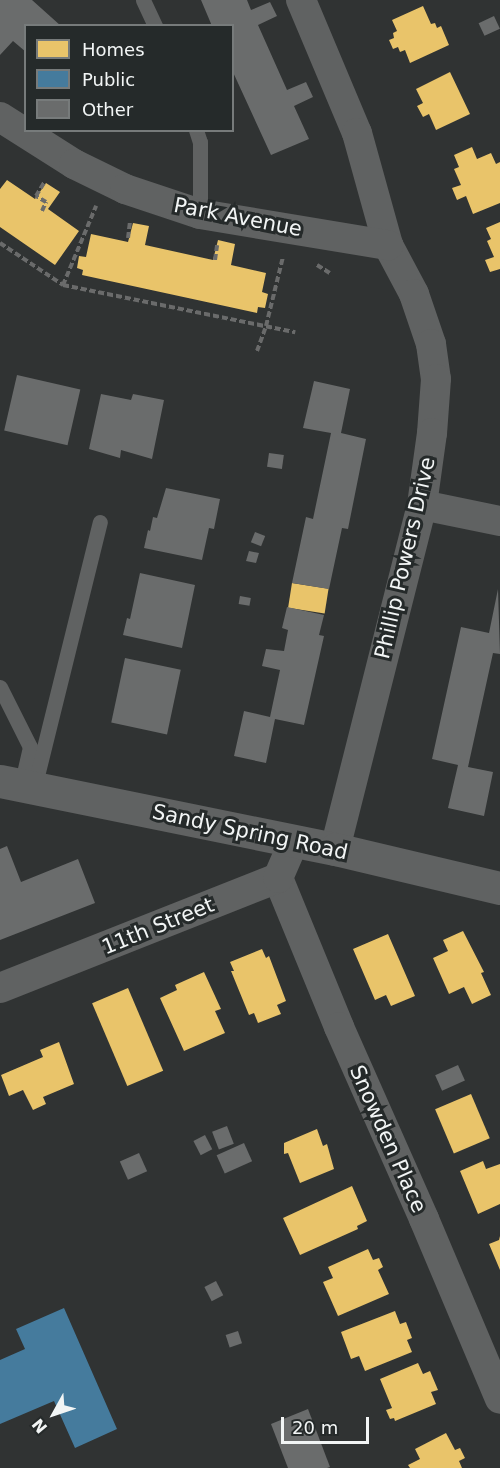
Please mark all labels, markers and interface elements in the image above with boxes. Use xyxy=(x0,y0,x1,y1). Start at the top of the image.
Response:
legend xyxy=(24,24,234,132)
text: Homes xyxy=(82,39,145,60)
text: Public xyxy=(82,69,135,90)
text: Other xyxy=(82,99,133,120)
street label: Park Avenue xyxy=(172,192,304,242)
street label: Phillip Powers Drive xyxy=(370,455,440,661)
street label: Sandy Spring Road xyxy=(150,799,350,865)
street label: 11th Street xyxy=(98,892,218,960)
street label: Snowden Place xyxy=(344,1061,432,1217)
north arrow xyxy=(24,1384,84,1444)
scale bar xyxy=(284,1405,372,1443)
text: N xyxy=(28,1415,51,1437)
text: 20 m xyxy=(292,1417,338,1438)

